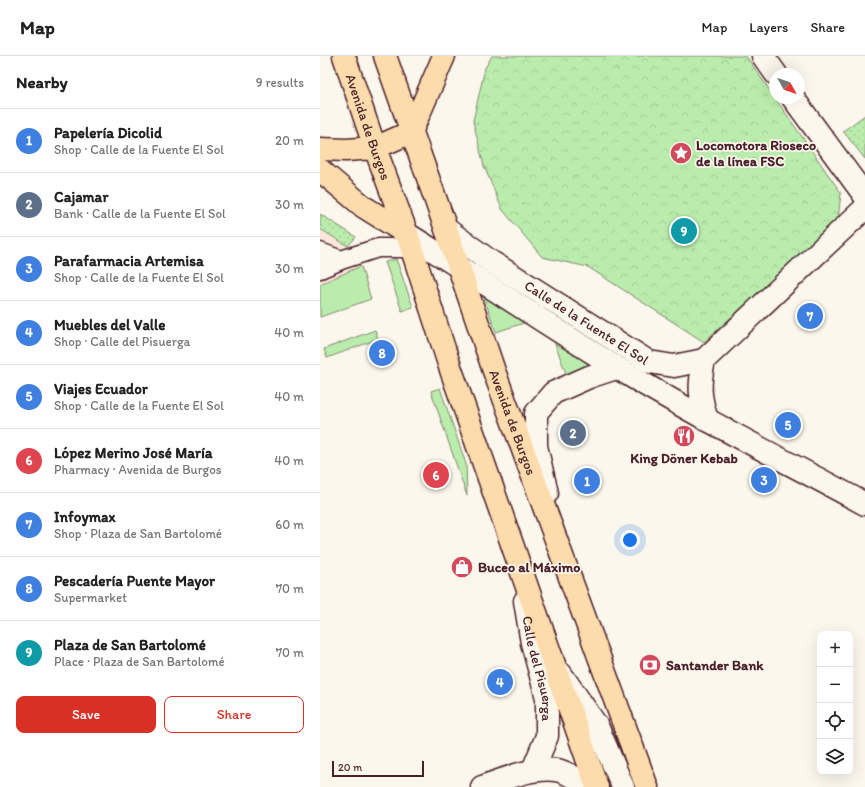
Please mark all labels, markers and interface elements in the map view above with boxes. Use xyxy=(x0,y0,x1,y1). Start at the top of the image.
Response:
text: Map xyxy=(20,16,55,39)
text: Map xyxy=(702,19,727,36)
text: Layers xyxy=(749,19,788,36)
text: Share xyxy=(810,19,845,36)
north arrow xyxy=(769,68,805,104)
text: Nearby xyxy=(16,72,68,92)
street label: Avenida de Burgos xyxy=(342,72,395,182)
text: 9 results xyxy=(256,75,304,90)
text: Papelería Dicolid xyxy=(54,124,162,142)
text: 1 xyxy=(26,133,32,148)
text: 20 m xyxy=(275,133,304,148)
place label: Locomotora Rioseco de la línea FSC xyxy=(696,137,816,170)
place icon: Locomotora Rioseco de la línea FSC xyxy=(668,140,694,166)
text: Shop · Calle de la Fuente El Sol xyxy=(54,142,224,157)
text: Cajamar xyxy=(54,188,108,206)
text: 2 xyxy=(26,197,32,212)
text: 30 m xyxy=(275,197,304,212)
text: Bank · Calle de la Fuente El Sol xyxy=(54,206,226,221)
pin: 9 xyxy=(671,216,697,246)
text: Parafarmacia Artemisa xyxy=(54,252,204,270)
text: 3 xyxy=(25,261,33,276)
text: 30 m xyxy=(275,261,304,276)
text: Shop · Calle de la Fuente El Sol xyxy=(54,270,224,285)
street label: Calle de la Fuente El Sol xyxy=(521,277,652,368)
pin: 7 xyxy=(797,301,823,331)
text: Muebles del Valle xyxy=(54,316,166,334)
text: 4 xyxy=(25,325,33,340)
text: 40 m xyxy=(274,325,304,340)
text: Shop · Calle del Pisuerga xyxy=(54,334,190,349)
pin: 8 xyxy=(369,338,395,368)
street label: Avenida de Burgos xyxy=(486,367,540,477)
text: Viajes Ecuador xyxy=(54,380,148,398)
text: 5 xyxy=(26,389,32,404)
text: 40 m xyxy=(274,389,304,404)
text: Shop · Calle de la Fuente El Sol xyxy=(54,398,224,413)
pin: 5 xyxy=(775,410,801,440)
pin: 2 xyxy=(560,418,586,448)
restaurant icon: King Döner Kebab xyxy=(671,423,697,449)
text: López Merino José María xyxy=(54,444,213,462)
place label: King Döner Kebab xyxy=(630,450,738,467)
text: 6 xyxy=(26,453,32,468)
text: 40 m xyxy=(274,453,304,468)
pin: 6 xyxy=(423,460,449,490)
text: Pharmacy · Avenida de Burgos xyxy=(54,462,222,477)
pin: 3 xyxy=(751,465,777,495)
pin: 1 xyxy=(574,466,600,496)
text: Infoymax xyxy=(54,508,116,526)
text: 7 xyxy=(26,517,32,532)
text: 60 m xyxy=(275,517,304,532)
text: Shop · Plaza de San Bartolomé xyxy=(54,526,222,541)
your location xyxy=(620,530,640,550)
shop icon: Buceo al Máximo xyxy=(449,554,475,580)
place label: Buceo al Máximo xyxy=(478,559,580,576)
text: Pescadería Puente Mayor xyxy=(54,572,215,590)
text: 8 xyxy=(25,581,33,596)
text: 70 m xyxy=(276,581,304,596)
text: Supermarket xyxy=(54,590,127,605)
street label: Calle del Pisuerga xyxy=(519,614,556,722)
map controls xyxy=(817,631,853,775)
button: + xyxy=(817,631,853,667)
text: Plaza de San Bartolomé xyxy=(54,636,206,654)
text: 9 xyxy=(26,645,32,660)
text: 70 m xyxy=(276,645,304,660)
bank icon: Santander Bank xyxy=(637,652,663,678)
text: Place · Plaza de San Bartolomé xyxy=(54,654,225,669)
place label: Santander Bank xyxy=(666,657,764,674)
pin: 4 xyxy=(487,667,513,697)
button: − xyxy=(817,667,853,703)
button: Save xyxy=(16,696,156,733)
button: Share xyxy=(164,696,304,733)
button: locate xyxy=(817,703,853,739)
button: layers xyxy=(817,739,853,775)
scale bar xyxy=(332,759,424,778)
text: 20 m xyxy=(338,761,362,774)

